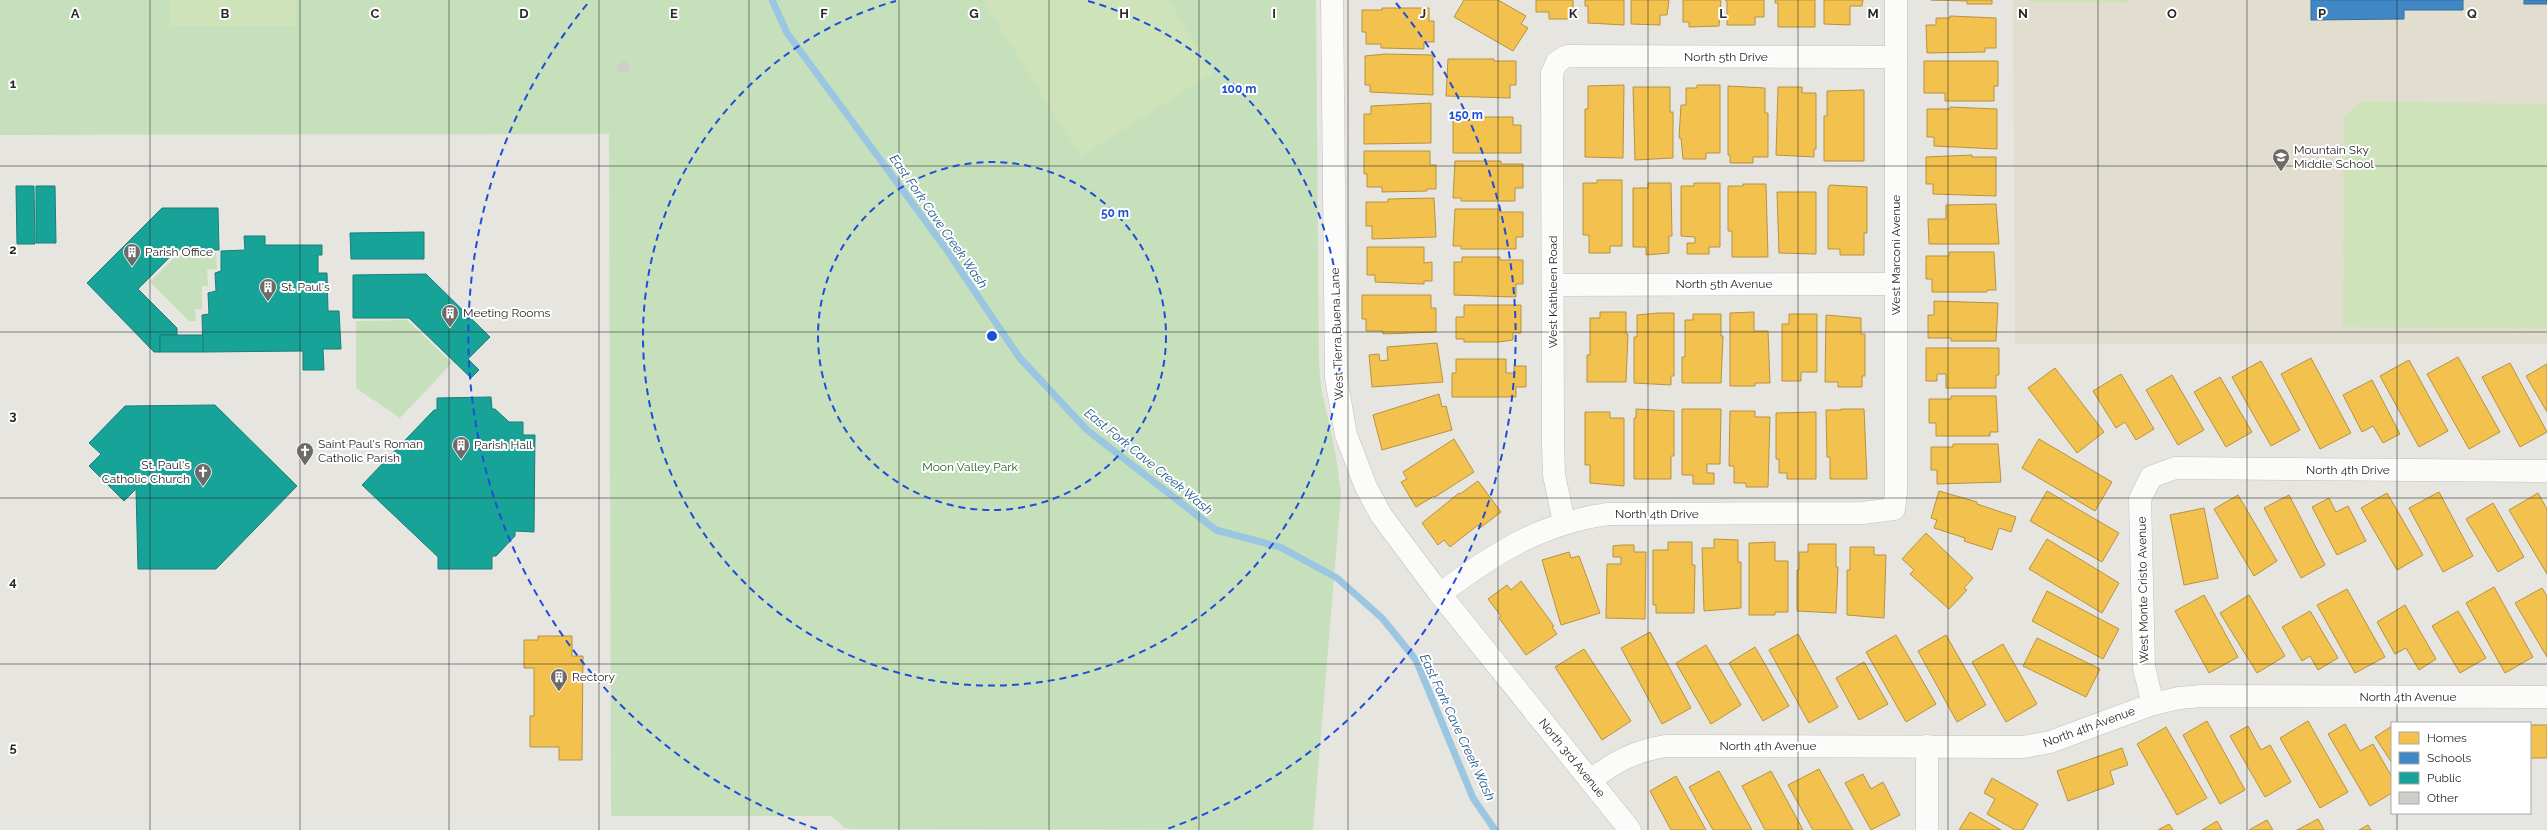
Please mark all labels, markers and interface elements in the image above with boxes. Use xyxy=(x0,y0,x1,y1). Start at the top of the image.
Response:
text: A xyxy=(71,6,80,21)
text: B xyxy=(221,6,230,21)
text: C xyxy=(371,6,380,21)
text: D xyxy=(519,6,529,21)
text: E xyxy=(670,6,678,21)
text: F xyxy=(820,6,828,21)
text: G xyxy=(969,6,979,21)
text: H xyxy=(1119,6,1129,21)
text: I xyxy=(1272,6,1276,21)
text: J xyxy=(1420,6,1426,21)
text: K xyxy=(1569,6,1578,21)
text: L xyxy=(1719,6,1727,21)
text: M xyxy=(1867,6,1879,21)
text: N xyxy=(2018,6,2028,21)
text: O xyxy=(2167,6,2177,21)
text: P xyxy=(2318,6,2326,21)
text: Q xyxy=(2467,6,2477,21)
street label: North 5th Drive xyxy=(1684,50,1768,64)
text: 1 xyxy=(10,76,17,91)
text: 100 m xyxy=(1222,82,1256,96)
text: 150 m xyxy=(1449,108,1483,122)
place label: Mountain Sky Middle School xyxy=(2294,143,2375,171)
school or university icon: Mountain Sky Middle School xyxy=(2271,147,2291,172)
water label: East Fork Cave Creek Wash xyxy=(886,151,991,291)
street label: West Marconi Avenue xyxy=(1889,195,1903,315)
text: 50 m xyxy=(1101,206,1129,220)
street label: West Kathleen Road xyxy=(1546,235,1560,349)
text: 2 xyxy=(9,242,17,257)
building icon: Parish Office xyxy=(122,242,142,267)
place label: Parish Office xyxy=(145,245,213,259)
street label: West Tierra Buena Lane xyxy=(1328,267,1346,401)
building icon: St. Paul's xyxy=(258,277,278,302)
street label: North 5th Avenue xyxy=(1676,277,1772,291)
place label: St. Paul's xyxy=(281,280,330,294)
building icon: Meeting Rooms xyxy=(440,303,460,328)
place label: Meeting Rooms xyxy=(463,306,551,320)
centre of rings xyxy=(985,329,999,343)
water label: East Fork Cave Creek Wash xyxy=(1082,405,1216,518)
text: 3 xyxy=(9,408,17,423)
building icon: Parish Hall xyxy=(451,435,471,460)
place label: Saint Paul's Roman Catholic Parish xyxy=(318,437,423,465)
place label: Parish Hall xyxy=(474,438,533,452)
church icon: Saint Paul's Roman Catholic Parish xyxy=(295,441,315,466)
place label: St. Paul's Catholic Church xyxy=(102,458,190,486)
park label: Moon Valley Park xyxy=(922,460,1018,474)
church icon: St. Paul's Catholic Church xyxy=(193,462,213,487)
street label: North 4th Drive xyxy=(2306,463,2390,477)
street label: North 4th Drive xyxy=(1615,507,1699,521)
street label: West Monte Cristo Avenue xyxy=(2135,516,2151,664)
text: 4 xyxy=(9,574,17,589)
water label: East Fork Cave Creek Wash xyxy=(1417,651,1498,803)
building icon: Rectory xyxy=(549,667,569,692)
place label: Rectory xyxy=(572,670,616,684)
street label: North 4th Avenue xyxy=(2360,690,2456,704)
street label: North 4th Avenue xyxy=(2041,704,2137,750)
street label: North 3rd Avenue xyxy=(1536,716,1608,800)
legend xyxy=(2391,722,2531,814)
text: Homes xyxy=(2427,731,2467,745)
street label: North 4th Avenue xyxy=(1720,739,1816,753)
text: 5 xyxy=(9,740,17,755)
text: Schools xyxy=(2427,751,2471,765)
text: Public xyxy=(2427,771,2462,785)
text: Other xyxy=(2427,791,2459,805)

